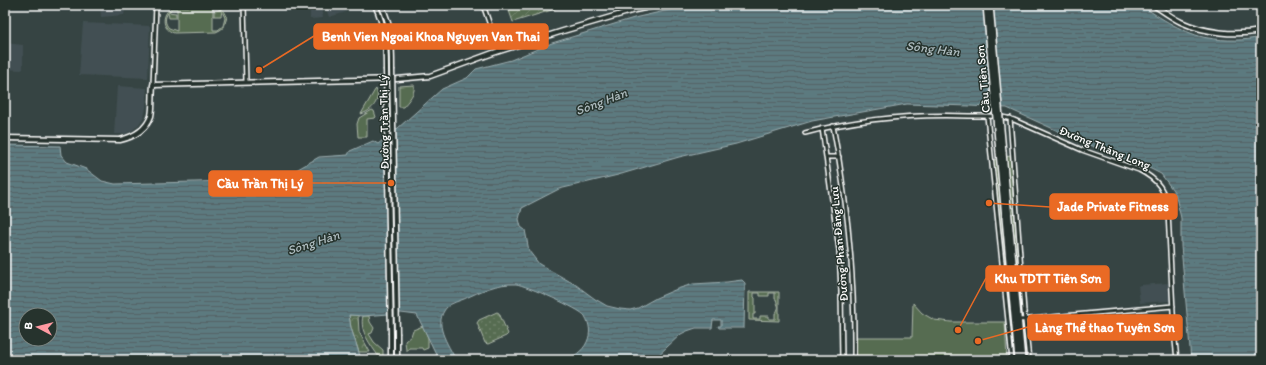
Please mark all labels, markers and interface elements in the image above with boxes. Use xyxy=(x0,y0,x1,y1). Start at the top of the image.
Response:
callout: Benh Vien Ngoai Khoa Nguyen Van Thai xyxy=(314,24,548,49)
text: Benh Vien Ngoai Khoa Nguyen Van Thai xyxy=(322,29,540,45)
water label: Sông Hàn xyxy=(905,38,961,59)
street label: Cầu Tiên Sơn xyxy=(973,44,993,113)
street label: Đường Trần Thị Lý xyxy=(376,74,392,169)
water label: Sông Hàn xyxy=(573,85,630,118)
street label: Đường Thăng Long xyxy=(1057,123,1153,173)
callout: Cầu Trần Thị Lý xyxy=(209,171,312,196)
text: Cầu Trần Thị Lý xyxy=(217,176,304,192)
street label: Đường Phan Đăng Lưu xyxy=(827,186,851,302)
callout: Jade Private Fitness xyxy=(1050,194,1177,219)
text: Jade Private Fitness xyxy=(1056,199,1169,214)
water label: Sông Hàn xyxy=(285,227,342,258)
callout: Khu TDTT Tiên Sơn xyxy=(986,266,1109,291)
text: Khu TDTT Tiên Sơn xyxy=(994,271,1102,286)
north arrow xyxy=(18,307,58,347)
callout: Làng Thể thao Tuyên Sơn xyxy=(1028,315,1182,340)
text: Làng Thể thao Tuyên Sơn xyxy=(1035,320,1176,336)
text: B xyxy=(22,322,35,330)

